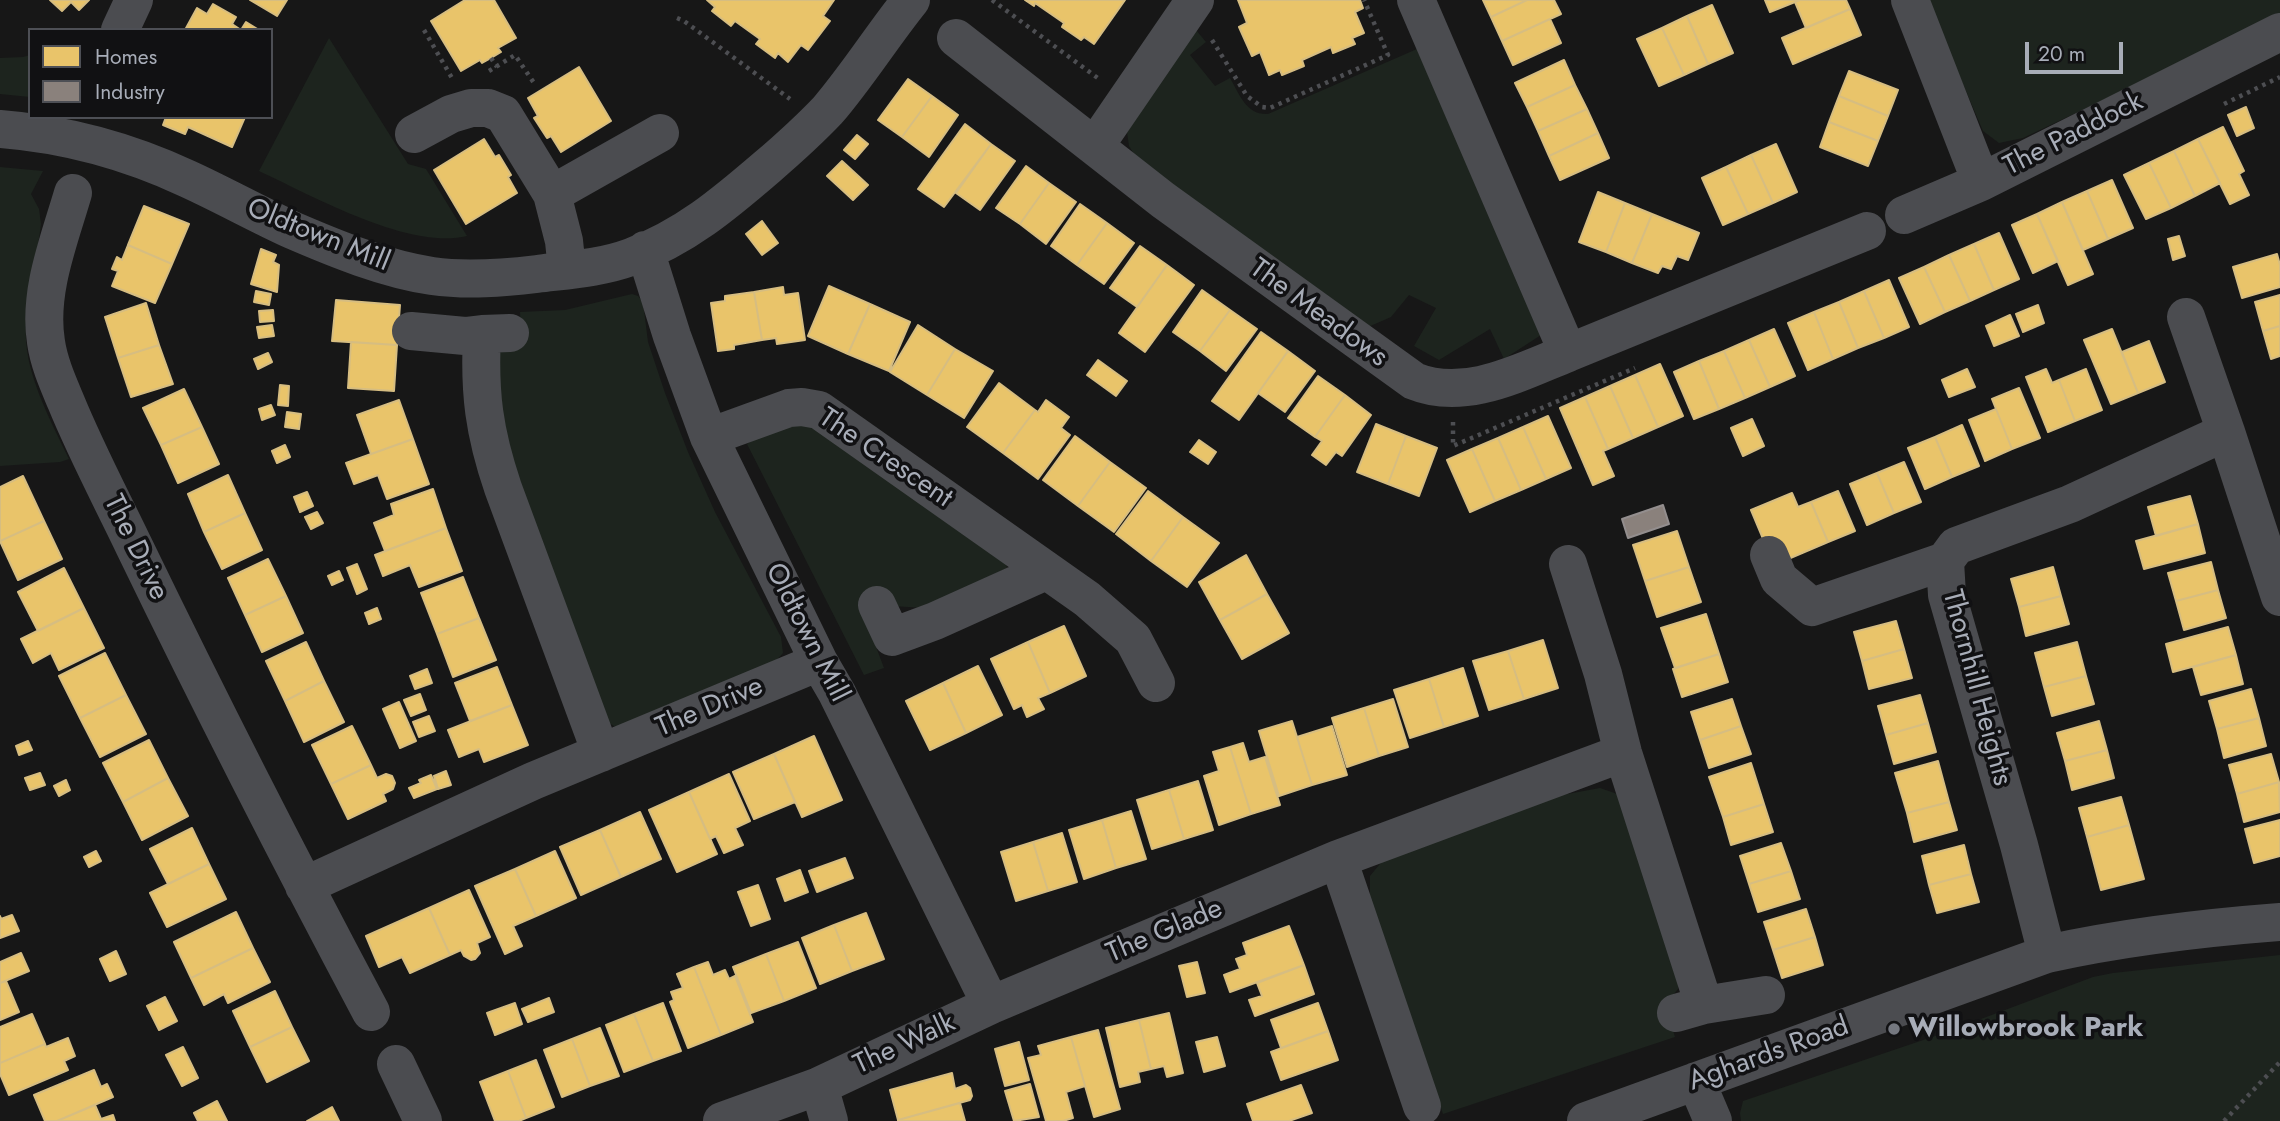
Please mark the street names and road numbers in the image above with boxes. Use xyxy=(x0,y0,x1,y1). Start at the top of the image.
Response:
street label: The Paddock xyxy=(1999,86,2149,184)
street label: Oldtown Mill xyxy=(242,192,394,280)
street label: The Meadows xyxy=(1242,253,1394,375)
street label: The Crescent xyxy=(812,402,958,516)
street label: The Drive xyxy=(95,490,175,606)
street label: Oldtown Mill xyxy=(757,558,855,708)
street label: Thornhill Heights xyxy=(1934,587,2018,789)
street label: The Drive xyxy=(652,671,768,745)
street label: The Glade xyxy=(1102,893,1228,971)
street label: The Walk xyxy=(849,1007,961,1083)
street label: Aghards Road xyxy=(1684,1010,1854,1100)

